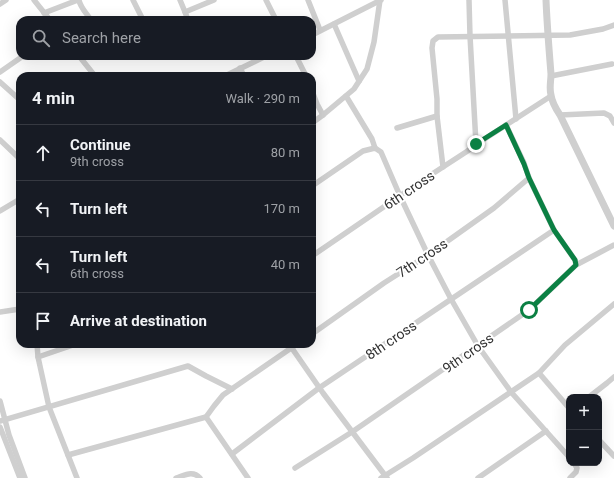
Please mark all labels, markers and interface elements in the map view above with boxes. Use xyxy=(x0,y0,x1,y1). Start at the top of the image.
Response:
search box xyxy=(16,16,316,60)
icon: search xyxy=(30,27,52,49)
text: Search here xyxy=(62,29,141,47)
text: 4 min xyxy=(32,88,75,108)
text: Walk · 290 m xyxy=(225,91,300,106)
route end xyxy=(467,135,485,153)
text: Continue xyxy=(70,136,131,154)
icon: ahead xyxy=(32,142,54,164)
text: 80 m xyxy=(271,145,300,160)
text: 9th cross xyxy=(70,154,124,169)
street label: 6th cross xyxy=(380,167,438,213)
icon: left xyxy=(32,198,54,220)
text: Turn left xyxy=(70,200,127,218)
text: 170 m xyxy=(263,201,300,216)
street label: 7th cross xyxy=(393,235,451,281)
text: Turn left xyxy=(70,248,127,266)
icon: left xyxy=(32,254,54,276)
text: 40 m xyxy=(271,257,300,272)
text: 6th cross xyxy=(70,266,124,281)
route start xyxy=(520,301,538,319)
icon: arrive xyxy=(32,310,54,332)
text: Arrive at destination xyxy=(70,312,207,330)
street label: 8th cross xyxy=(362,317,420,363)
street label: 9th cross xyxy=(440,330,496,376)
map controls xyxy=(566,394,602,466)
button: + xyxy=(566,394,602,430)
button: − xyxy=(566,430,602,466)

